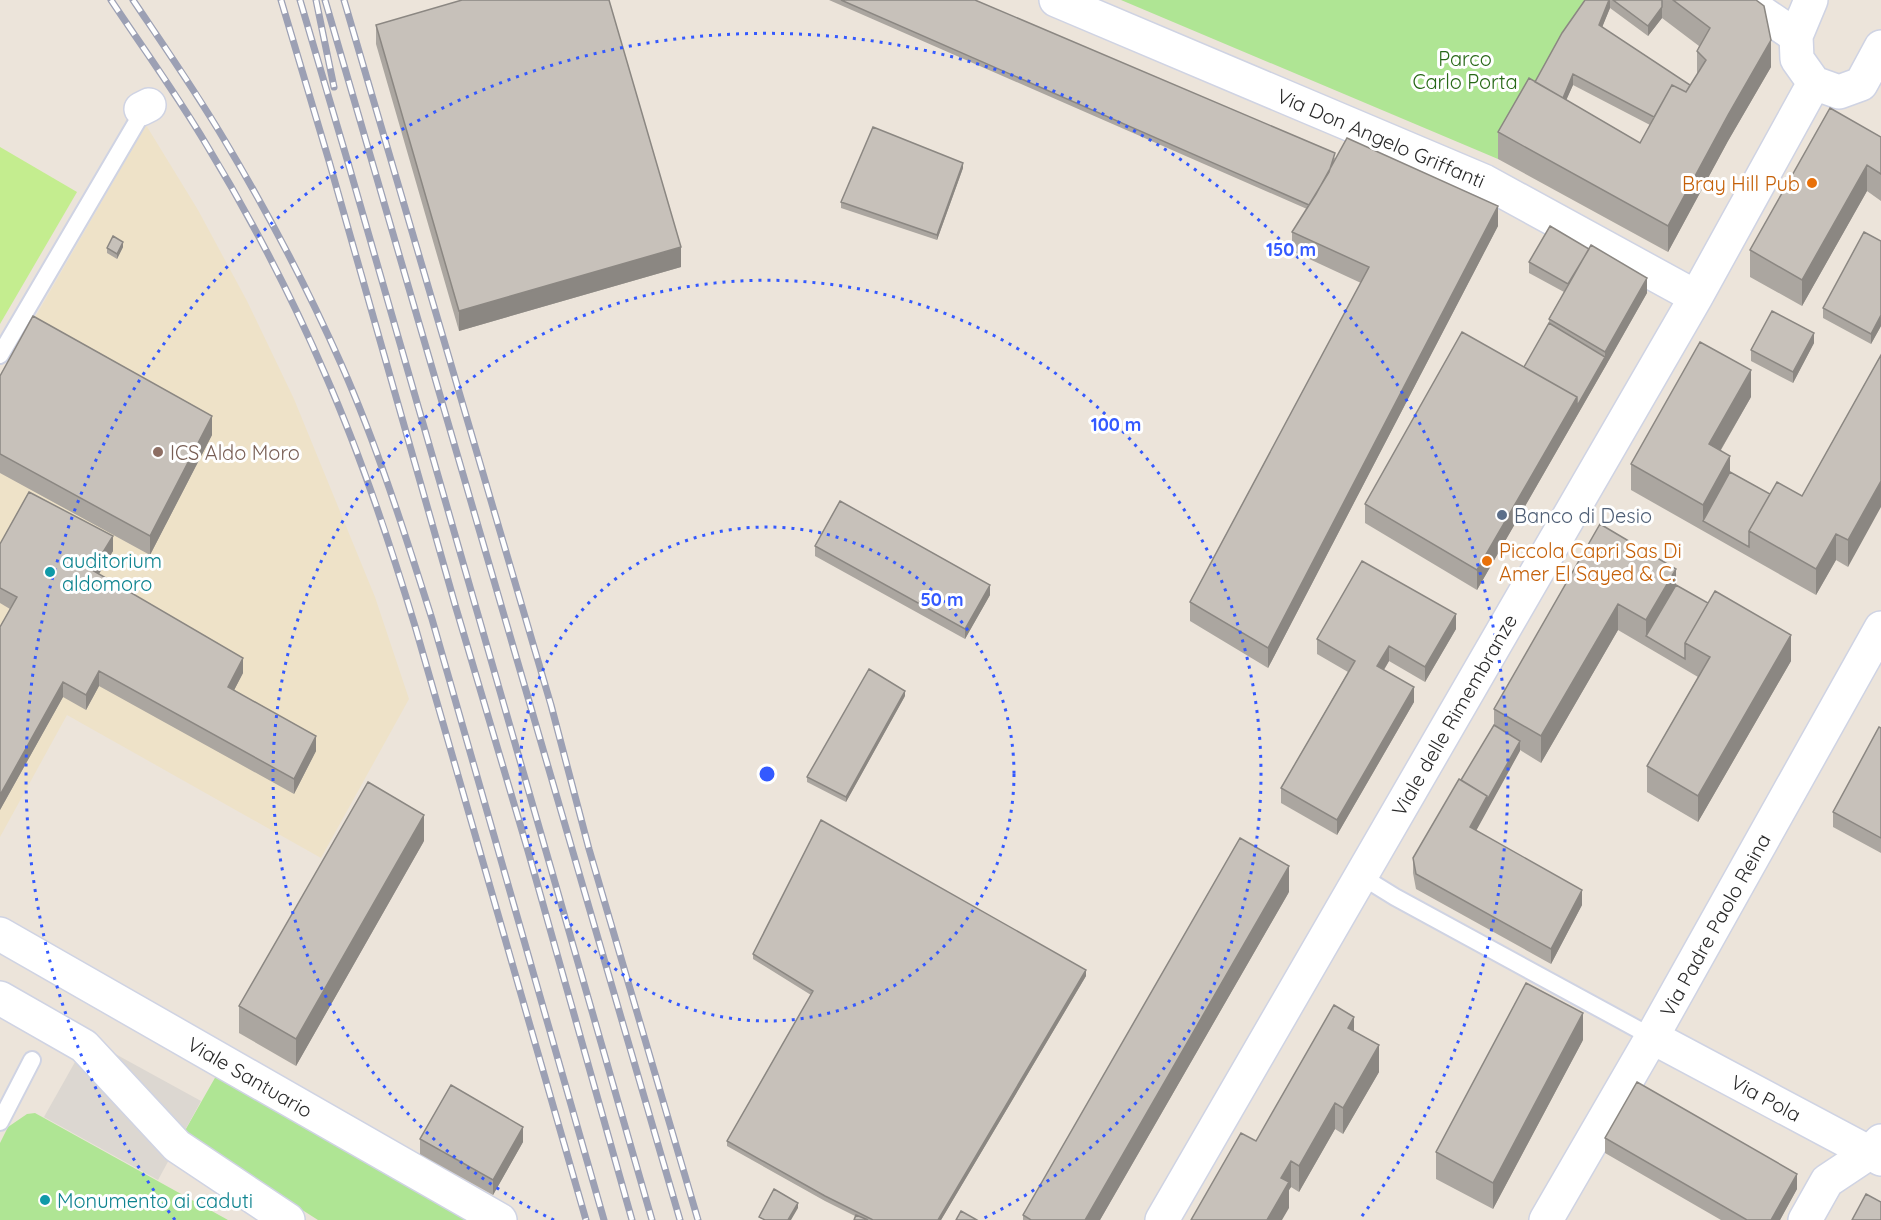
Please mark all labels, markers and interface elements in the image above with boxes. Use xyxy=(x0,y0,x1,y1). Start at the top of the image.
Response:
park label: Parco Carlo Porta xyxy=(1412,46,1518,94)
street label: Via Don Angelo Griffanti xyxy=(1273,83,1489,193)
place label: Bray Hill Pub xyxy=(1682,171,1800,196)
marker: Bray Hill Pub xyxy=(1805,176,1819,190)
text: 150 m xyxy=(1266,238,1316,261)
text: 100 m xyxy=(1091,413,1141,436)
place label: ICS Aldo Moro xyxy=(170,440,300,465)
marker: ICS Aldo Moro xyxy=(151,445,165,459)
place label: Banco di Desio xyxy=(1514,503,1652,528)
marker: Banco di Desio xyxy=(1495,508,1509,522)
place label: Piccola Capri Sas Di Amer El Sayed & C. xyxy=(1499,538,1682,586)
place label: auditorium aldomoro xyxy=(62,548,162,596)
marker: Piccola Capri Sas Di Amer El Sayed & C. xyxy=(1480,554,1494,568)
marker: auditorium aldomoro xyxy=(43,565,57,579)
text: 50 m xyxy=(920,588,964,611)
street label: Viale delle Rimembranze xyxy=(1386,609,1522,821)
centre of rings xyxy=(757,764,777,784)
street label: Via Padre Paolo Reina xyxy=(1654,829,1776,1021)
street label: Viale Santuario xyxy=(183,1031,317,1123)
street label: Via Pola xyxy=(1727,1069,1805,1127)
place label: Monumento ai caduti xyxy=(57,1188,253,1213)
marker: Monumento ai caduti xyxy=(38,1193,52,1207)

